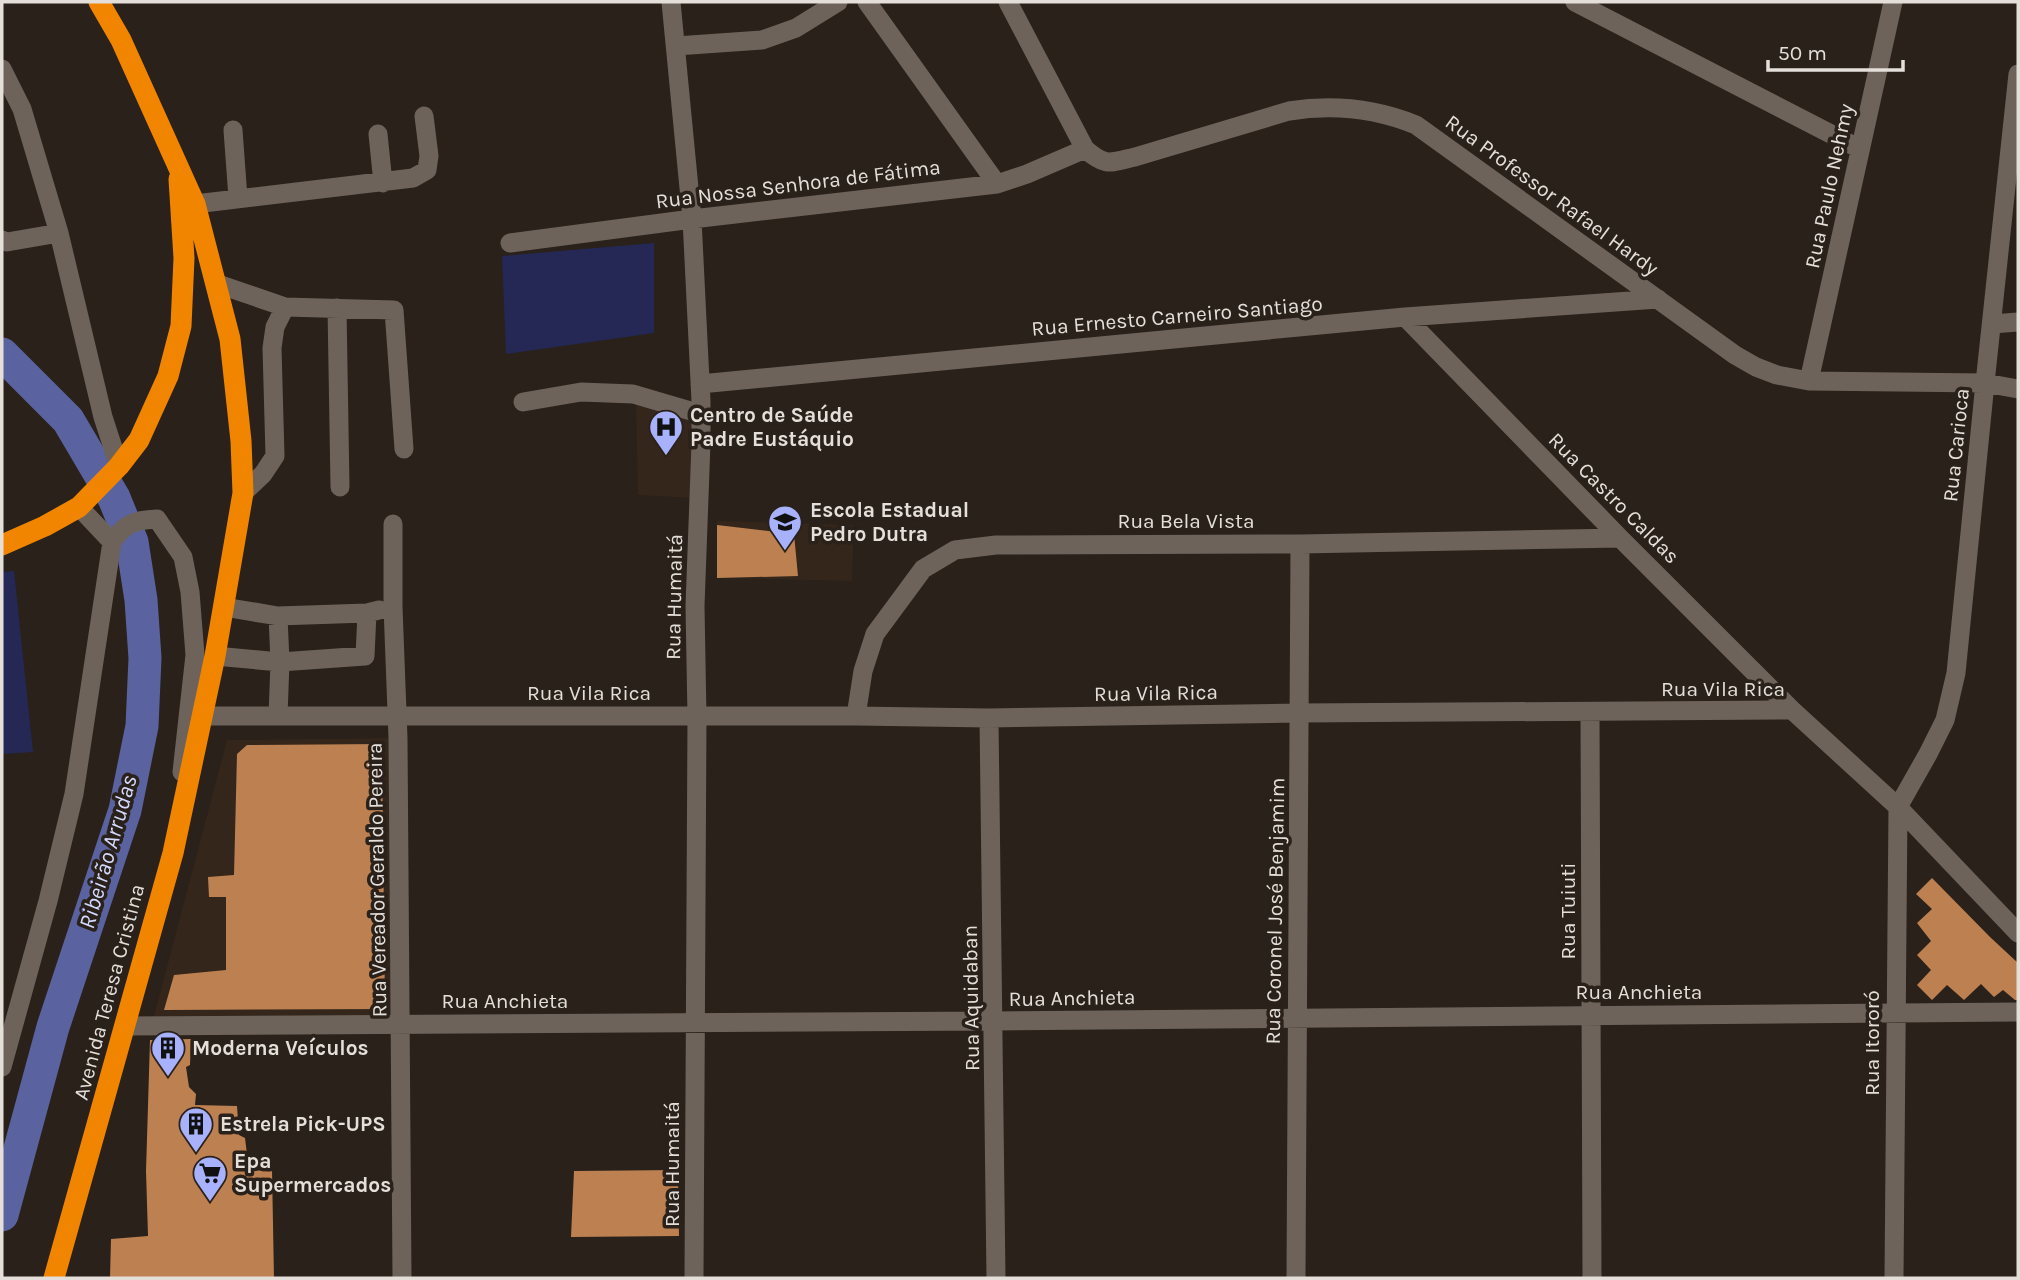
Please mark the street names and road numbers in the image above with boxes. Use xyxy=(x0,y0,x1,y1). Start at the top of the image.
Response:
street label: Rua Paulo Nehmy xyxy=(1800,101,1858,270)
street label: Rua Professor Rafael Hardy xyxy=(1441,110,1663,280)
street label: Rua Nossa Senhora de Fátima xyxy=(654,155,942,213)
street label: Rua Ernesto Carneiro Santiago xyxy=(1030,291,1324,341)
street label: Rua Carioca xyxy=(1938,387,1974,503)
street label: Rua Castro Caldas xyxy=(1544,428,1684,568)
street label: Rua Bela Vista xyxy=(1118,509,1254,533)
street label: Rua Humaitá xyxy=(661,534,687,660)
street label: Rua Vila Rica xyxy=(1661,677,1785,701)
street label: Rua Vila Rica xyxy=(1094,680,1218,706)
street label: Rua Vila Rica xyxy=(527,681,651,705)
street label: Rua Vereador Geraldo Pereira xyxy=(363,742,391,1018)
street label: Rua Coronel José Benjamim xyxy=(1261,777,1289,1045)
street label: Rua Tuiuti xyxy=(1556,862,1580,960)
street label: Avenida Teresa Cristina xyxy=(69,881,149,1103)
street label: Rua Aquidaban xyxy=(958,925,984,1071)
street label: Rua Anchieta xyxy=(1576,980,1702,1004)
street label: Rua Anchieta xyxy=(1008,985,1136,1011)
street label: Rua Anchieta xyxy=(442,989,568,1013)
street label: Rua Itororó xyxy=(1860,990,1884,1096)
street label: Rua Humaitá xyxy=(660,1101,684,1227)

